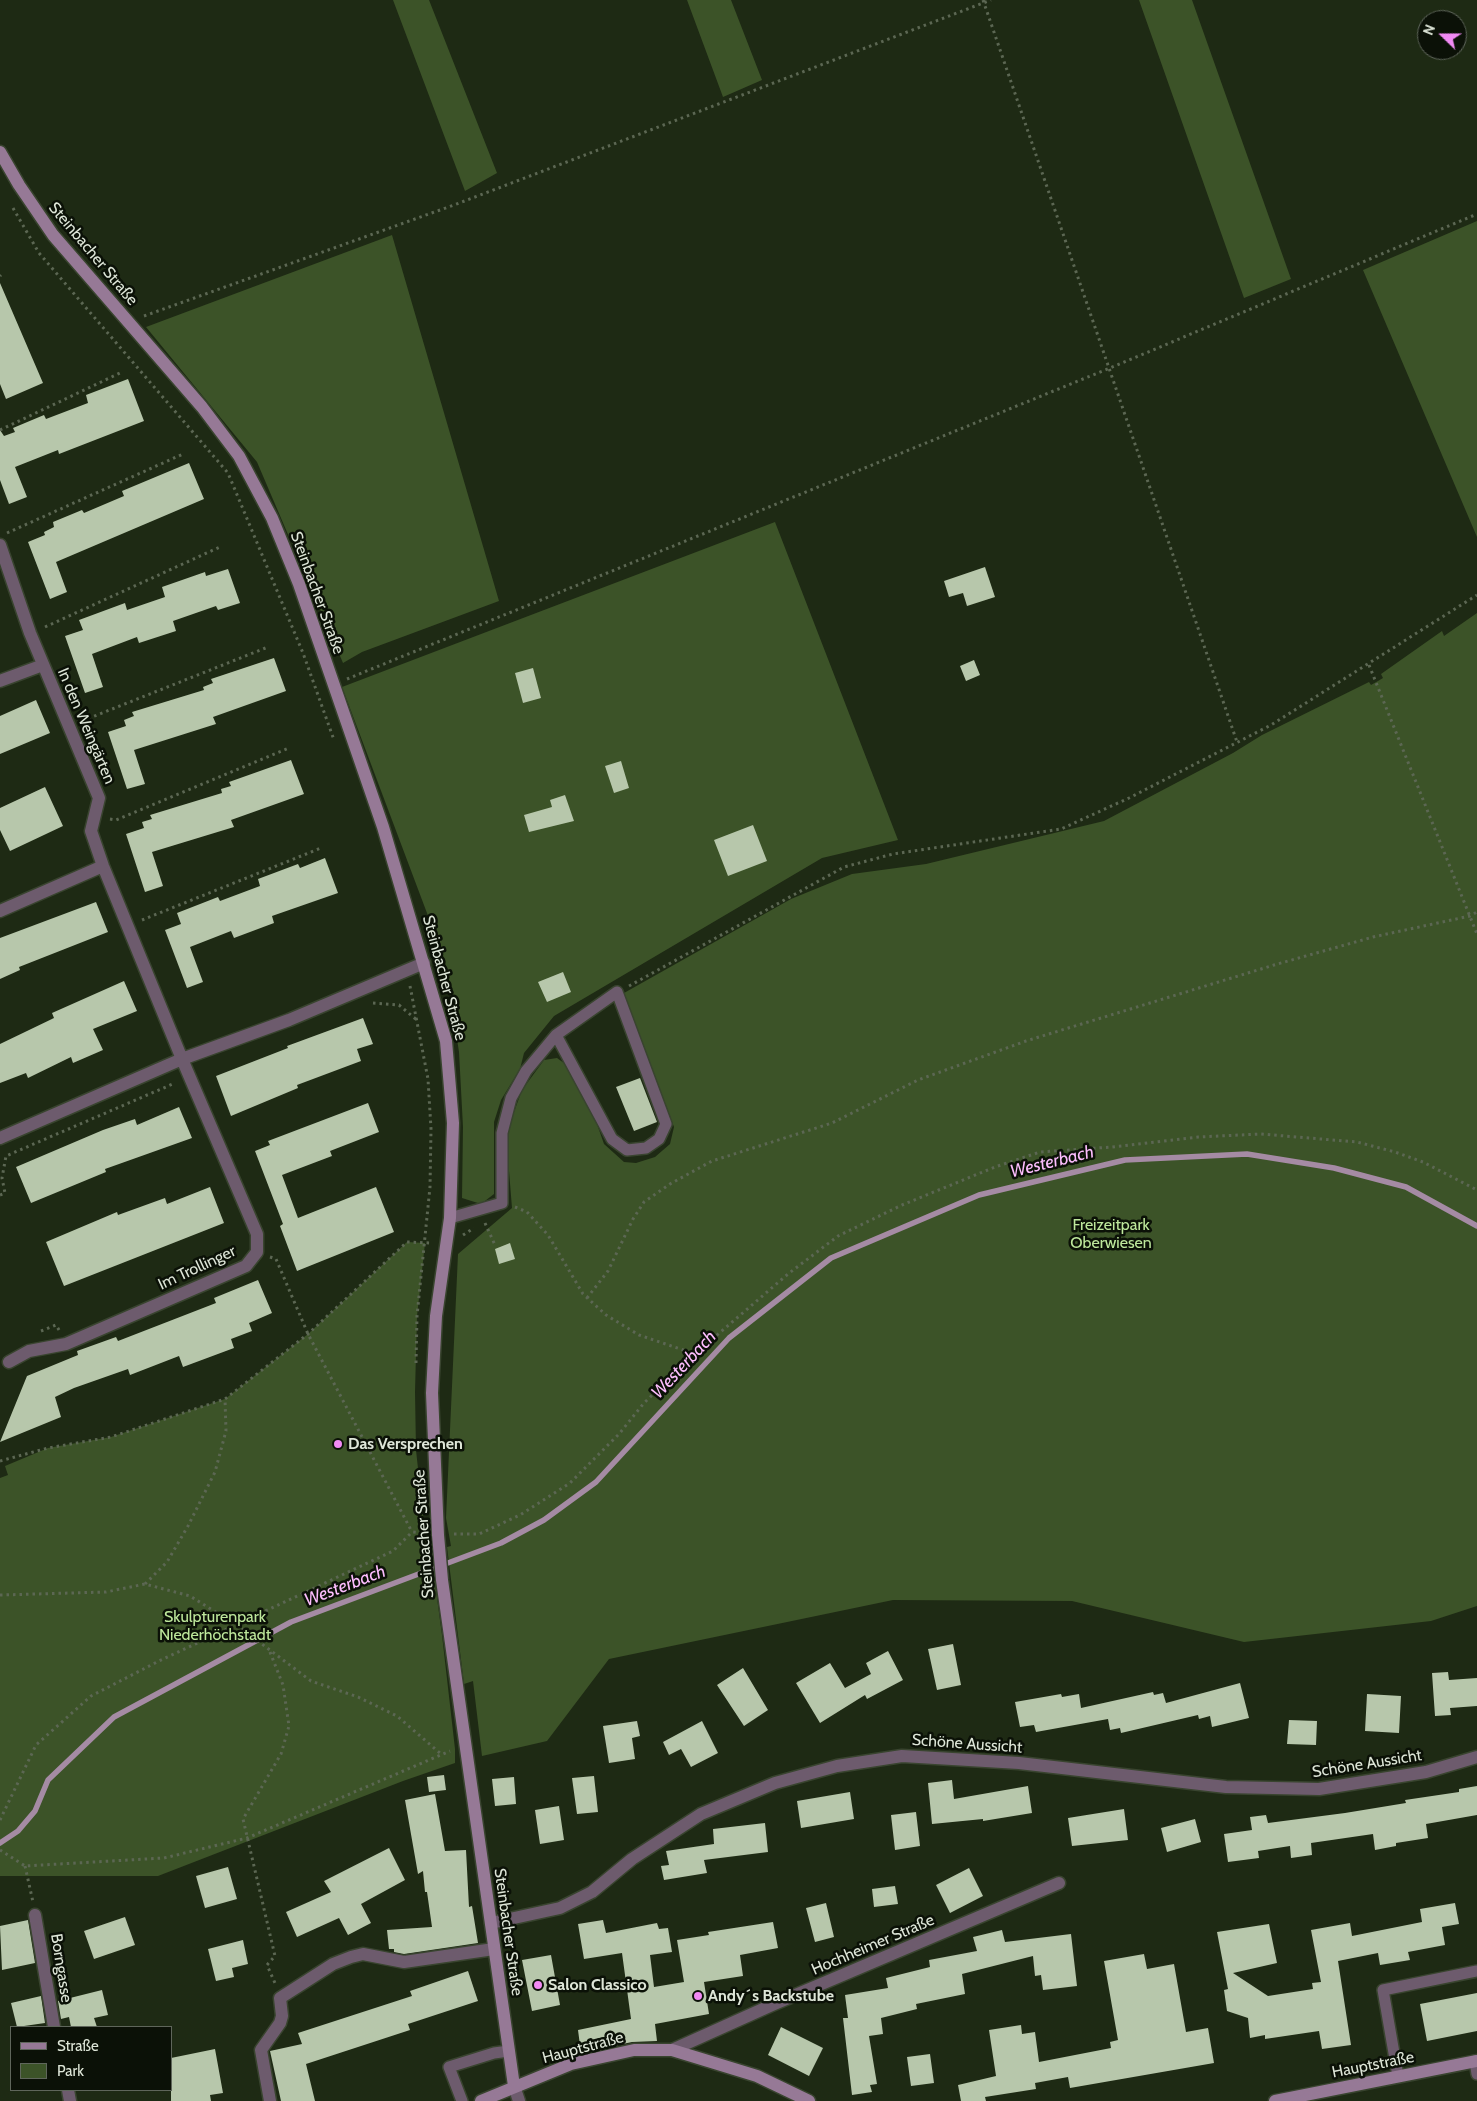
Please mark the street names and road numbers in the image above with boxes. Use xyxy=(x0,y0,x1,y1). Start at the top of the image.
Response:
street label: Steinbacher Straße xyxy=(44,199,142,309)
street label: Steinbacher Straße xyxy=(286,529,348,657)
street label: In den Weingärten xyxy=(53,665,119,787)
street label: Steinbacher Straße xyxy=(418,913,470,1043)
street label: Im Trollinger xyxy=(155,1242,239,1294)
street label: Steinbacher Straße xyxy=(410,1469,438,1599)
street label: Schöne Aussicht xyxy=(911,1731,1023,1757)
street label: Schöne Aussicht xyxy=(1311,1746,1423,1782)
street label: Steinbacher Straße xyxy=(490,1867,526,1997)
street label: Hochheimer Straße xyxy=(809,1910,937,1980)
street label: Borngasse xyxy=(46,1932,76,2004)
street label: Hauptstraße xyxy=(540,2028,626,2068)
street label: Hauptstraße xyxy=(1330,2048,1416,2082)

